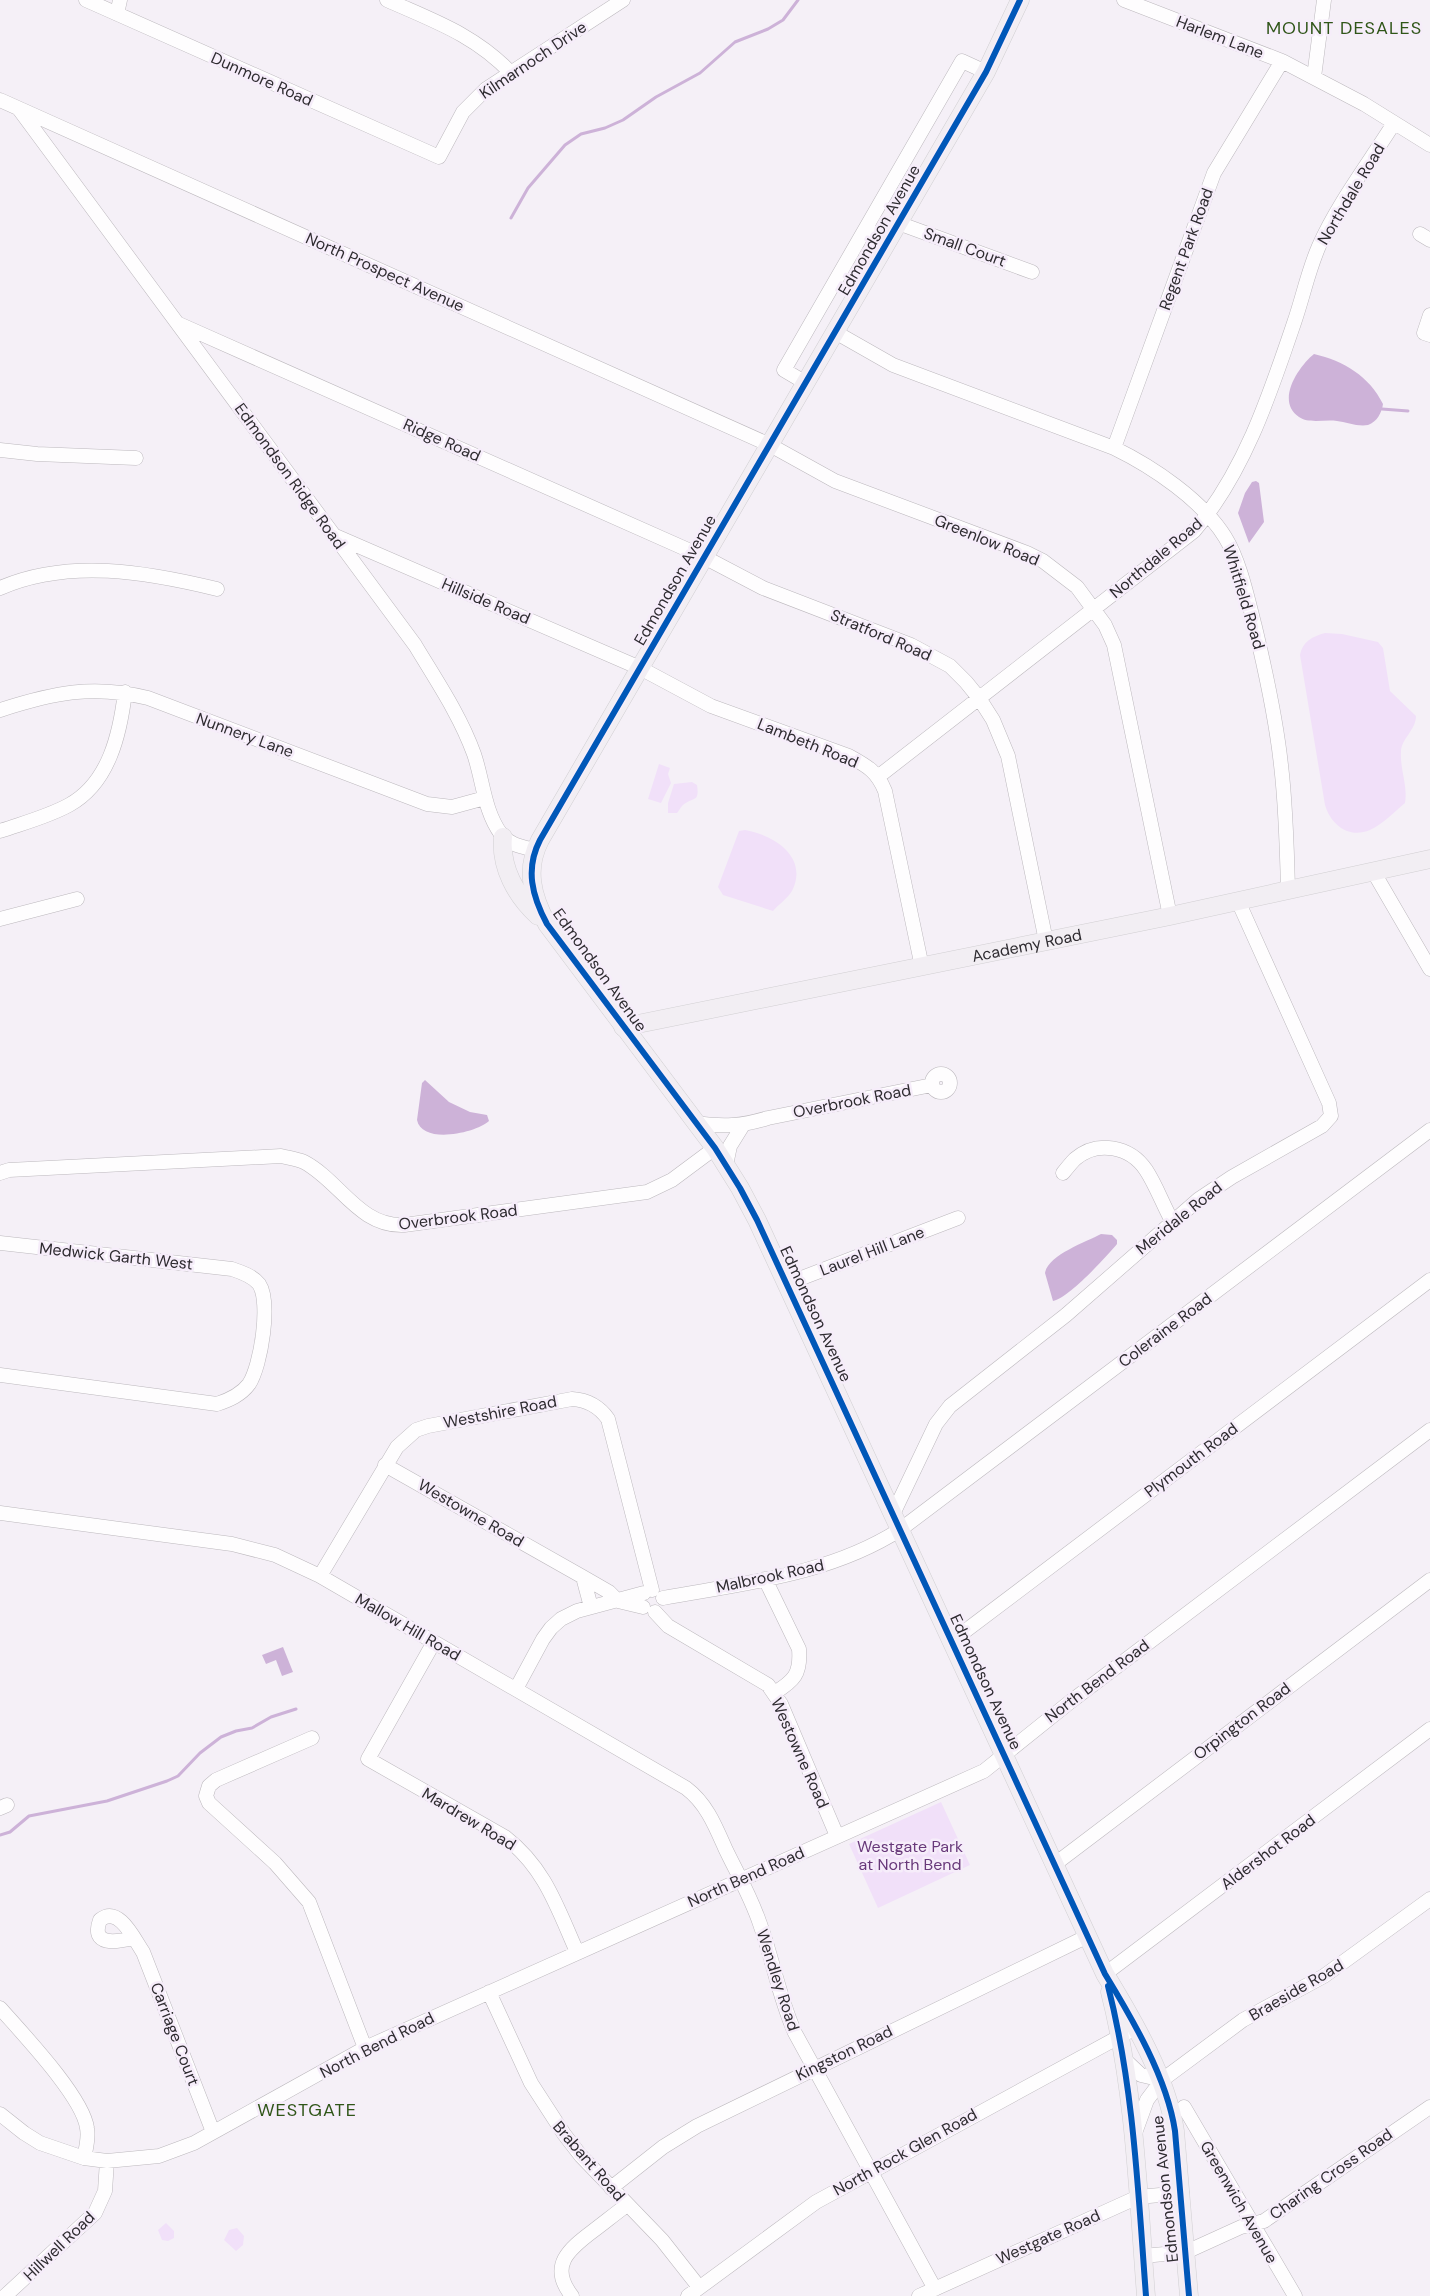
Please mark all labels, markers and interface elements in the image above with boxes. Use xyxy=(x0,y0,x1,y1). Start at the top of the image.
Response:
street label: Harlem Lane xyxy=(1173,11,1267,63)
street label: Kilmarnoch Drive xyxy=(475,16,591,104)
district label: MOUNT DESALES xyxy=(1266,16,1422,40)
street label: Dunmore Road xyxy=(208,47,316,111)
street label: Northdale Road xyxy=(1312,139,1390,249)
street label: Edmondson Avenue xyxy=(833,161,925,299)
street label: Regent Park Road xyxy=(1154,185,1218,313)
street label: Small Court xyxy=(921,222,1009,272)
street label: North Prospect Avenue xyxy=(302,228,468,316)
street label: Edmondson Ridge Road xyxy=(230,399,350,553)
street label: Ridge Road xyxy=(400,414,484,466)
street label: Greenlow Road xyxy=(931,509,1043,571)
street label: Edmondson Avenue xyxy=(629,511,721,649)
street label: Northdale Road xyxy=(1105,513,1207,603)
street label: Whitfield Road xyxy=(1218,542,1270,652)
street label: Hillside Road xyxy=(438,573,534,629)
street label: Stratford Road xyxy=(827,604,935,666)
street label: Nunnery Lane xyxy=(193,708,297,762)
street label: Lambeth Road xyxy=(754,713,862,773)
street label: Edmondson Avenue xyxy=(548,904,652,1036)
street label: Academy Road xyxy=(970,924,1084,966)
street label: Overbrook Road xyxy=(791,1079,913,1123)
street label: Meridale Road xyxy=(1132,1177,1226,1259)
street label: Overbrook Road xyxy=(397,1199,519,1235)
street label: Laurel Hill Lane xyxy=(817,1221,927,1281)
street label: Medwick Garth West xyxy=(38,1237,194,1275)
street label: Edmondson Avenue xyxy=(775,1243,857,1385)
street label: Coleraine Road xyxy=(1114,1288,1216,1372)
street label: Westshire Road xyxy=(442,1391,558,1433)
street label: Plymouth Road xyxy=(1140,1418,1242,1502)
street label: Westowne Road xyxy=(414,1474,528,1552)
street label: Malbrook Road xyxy=(714,1554,826,1598)
street label: Mallow Hill Road xyxy=(352,1588,464,1666)
street label: Edmondson Avenue xyxy=(945,1611,1027,1753)
street label: North Bend Road xyxy=(1041,1635,1153,1727)
street label: Orpington Road xyxy=(1189,1678,1295,1764)
street label: Westowne Road xyxy=(766,1695,834,1811)
street label: Mardrew Road xyxy=(418,1783,520,1855)
street label: Aldershot Road xyxy=(1216,1809,1320,1895)
park label: Westgate Park at North Bend xyxy=(857,1836,963,1875)
street label: North Bend Road xyxy=(684,1842,808,1912)
street label: Wendley Road xyxy=(752,1926,804,2034)
street label: Braeside Road xyxy=(1245,1954,1347,2026)
street label: Carriage Court xyxy=(146,1979,204,2089)
street label: North Bend Road xyxy=(316,2007,438,2083)
street label: Kingston Road xyxy=(792,2021,896,2085)
district label: WESTGATE xyxy=(257,2098,357,2122)
street label: North Rock Glen Road xyxy=(829,2104,981,2200)
street label: Edmondson Avenue xyxy=(1147,2115,1183,2263)
street label: Brabant Road xyxy=(548,2116,630,2206)
street label: Charing Cross Road xyxy=(1265,2124,1397,2224)
street label: Greenwich Avenue xyxy=(1195,2137,1283,2267)
street label: Westgate Road xyxy=(993,2205,1103,2269)
street label: Hillwell Road xyxy=(19,2207,99,2285)

